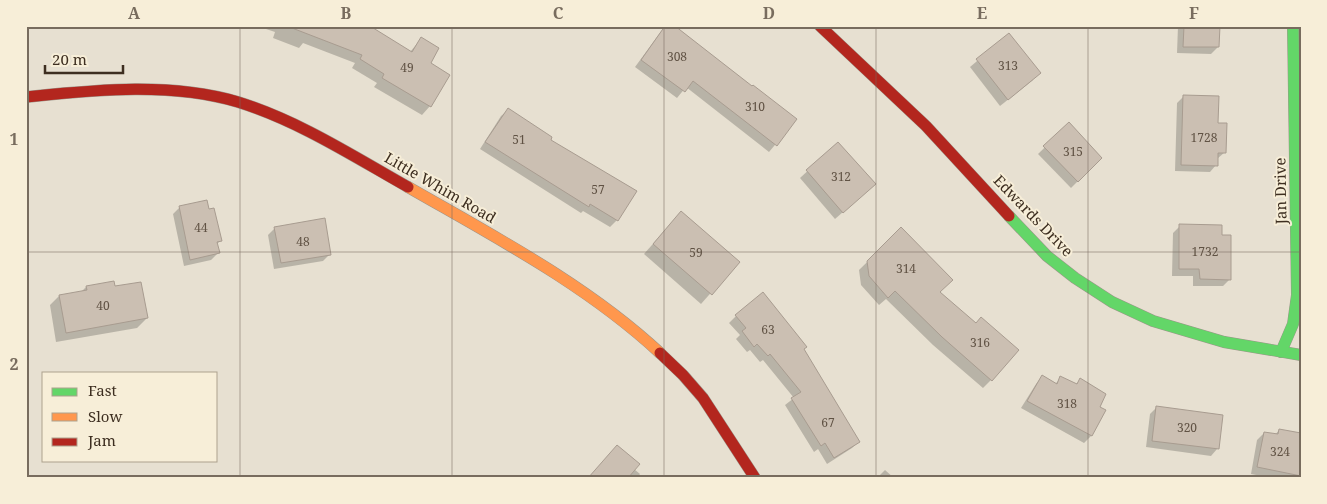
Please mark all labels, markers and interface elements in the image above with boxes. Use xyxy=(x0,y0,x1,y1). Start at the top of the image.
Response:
text: A xyxy=(128,2,141,24)
text: B xyxy=(341,2,352,24)
text: C xyxy=(553,2,564,24)
text: D xyxy=(763,2,775,24)
text: E xyxy=(977,2,987,24)
text: F xyxy=(1189,2,1199,24)
scale bar xyxy=(45,42,122,74)
house number: 308 xyxy=(667,48,687,65)
text: 20 m xyxy=(52,49,87,69)
house number: 313 xyxy=(998,57,1018,74)
house number: 49 xyxy=(400,59,414,76)
house number: 310 xyxy=(745,98,765,115)
text: 1 xyxy=(9,128,19,150)
house number: 1728 xyxy=(1191,129,1218,146)
house number: 51 xyxy=(512,131,526,148)
house number: 315 xyxy=(1063,143,1083,160)
street label: Little Whim Road xyxy=(381,147,500,227)
street label: Jan Drive xyxy=(1269,157,1291,226)
house number: 312 xyxy=(831,168,851,185)
street label: Edwards Drive xyxy=(990,170,1078,261)
house number: 57 xyxy=(591,181,605,198)
house number: 44 xyxy=(194,219,208,236)
house number: 48 xyxy=(296,233,310,250)
house number: 1732 xyxy=(1192,243,1218,260)
house number: 59 xyxy=(689,244,703,261)
house number: 314 xyxy=(896,260,916,277)
house number: 40 xyxy=(96,297,110,314)
house number: 63 xyxy=(761,321,775,338)
house number: 316 xyxy=(970,334,990,351)
text: 2 xyxy=(9,353,19,375)
legend xyxy=(42,372,218,462)
text: Fast xyxy=(88,380,117,400)
house number: 318 xyxy=(1057,395,1077,412)
text: Slow xyxy=(88,406,122,426)
house number: 67 xyxy=(821,414,835,431)
house number: 320 xyxy=(1177,419,1197,436)
text: Jam xyxy=(87,430,116,450)
house number: 324 xyxy=(1270,443,1290,460)

